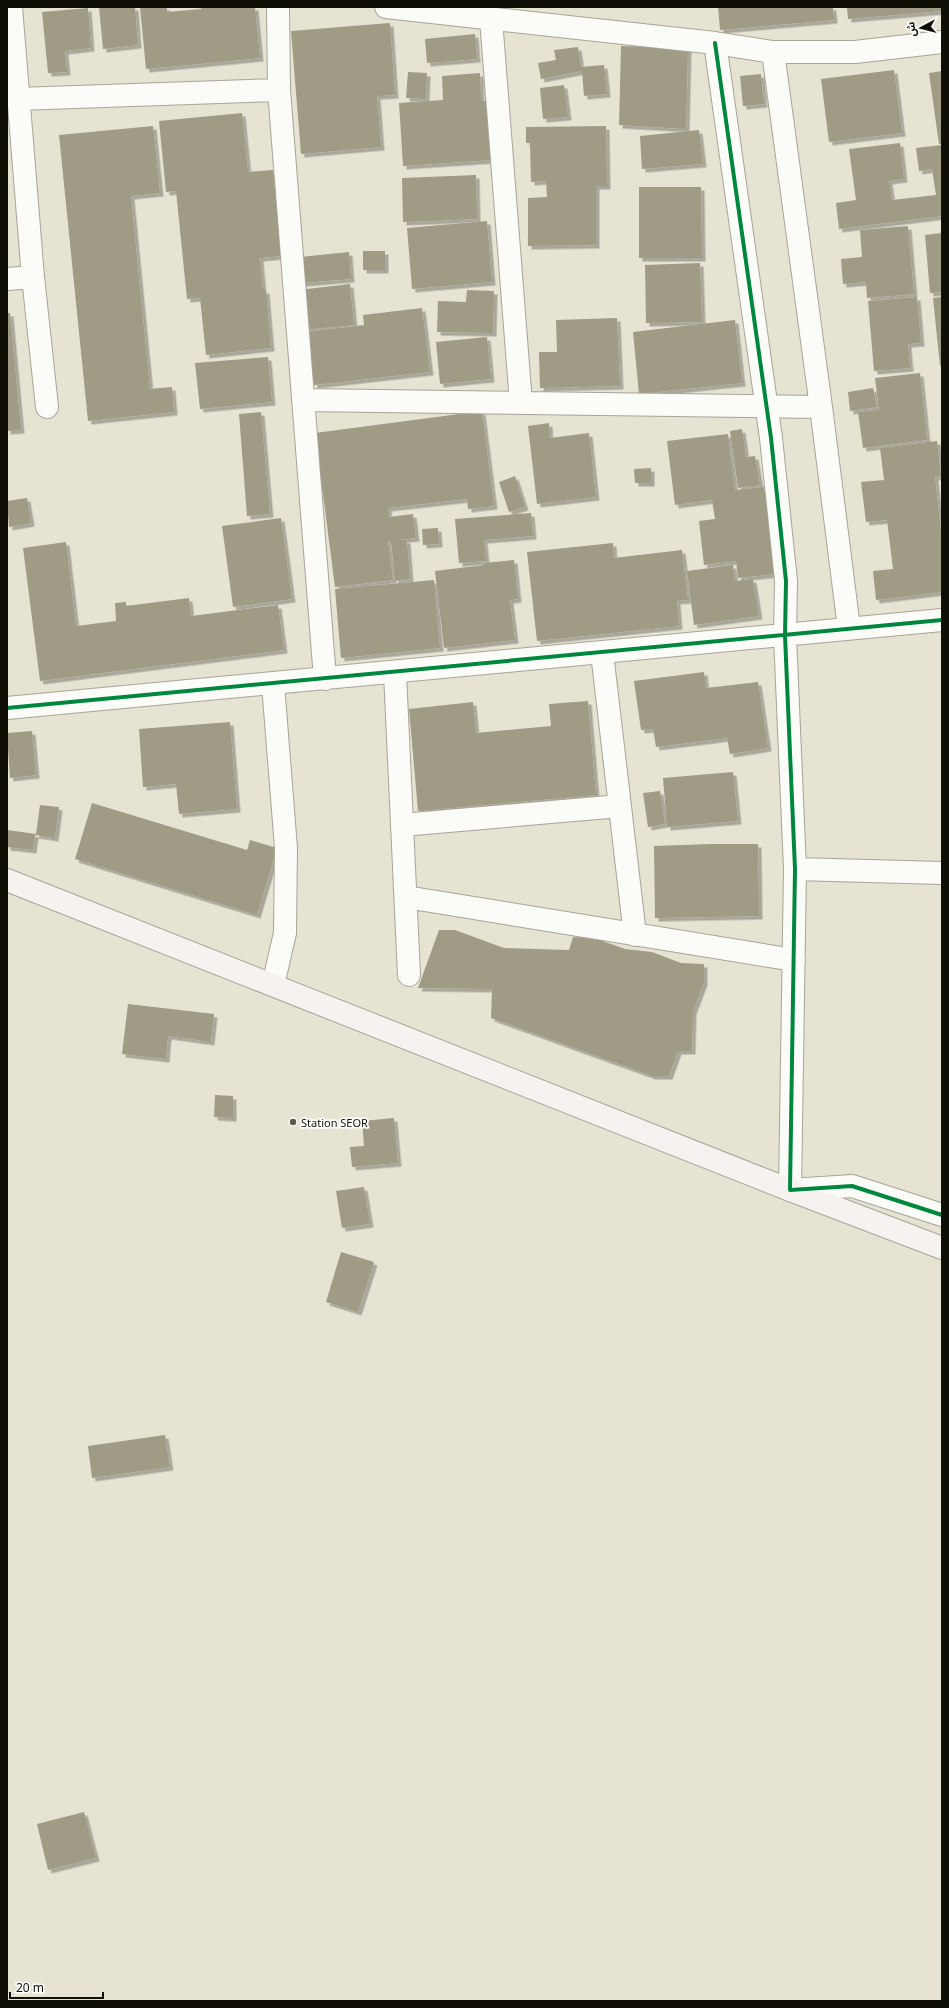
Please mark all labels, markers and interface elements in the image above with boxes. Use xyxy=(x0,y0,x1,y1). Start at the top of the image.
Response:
north arrow xyxy=(901,8,941,48)
text: ش xyxy=(902,21,919,38)
place label: Station SEOR xyxy=(301,1115,368,1130)
marker: Station SEOR xyxy=(288,1117,298,1127)
scale bar xyxy=(10,1974,103,2000)
text: 20 m xyxy=(16,1979,44,1996)

